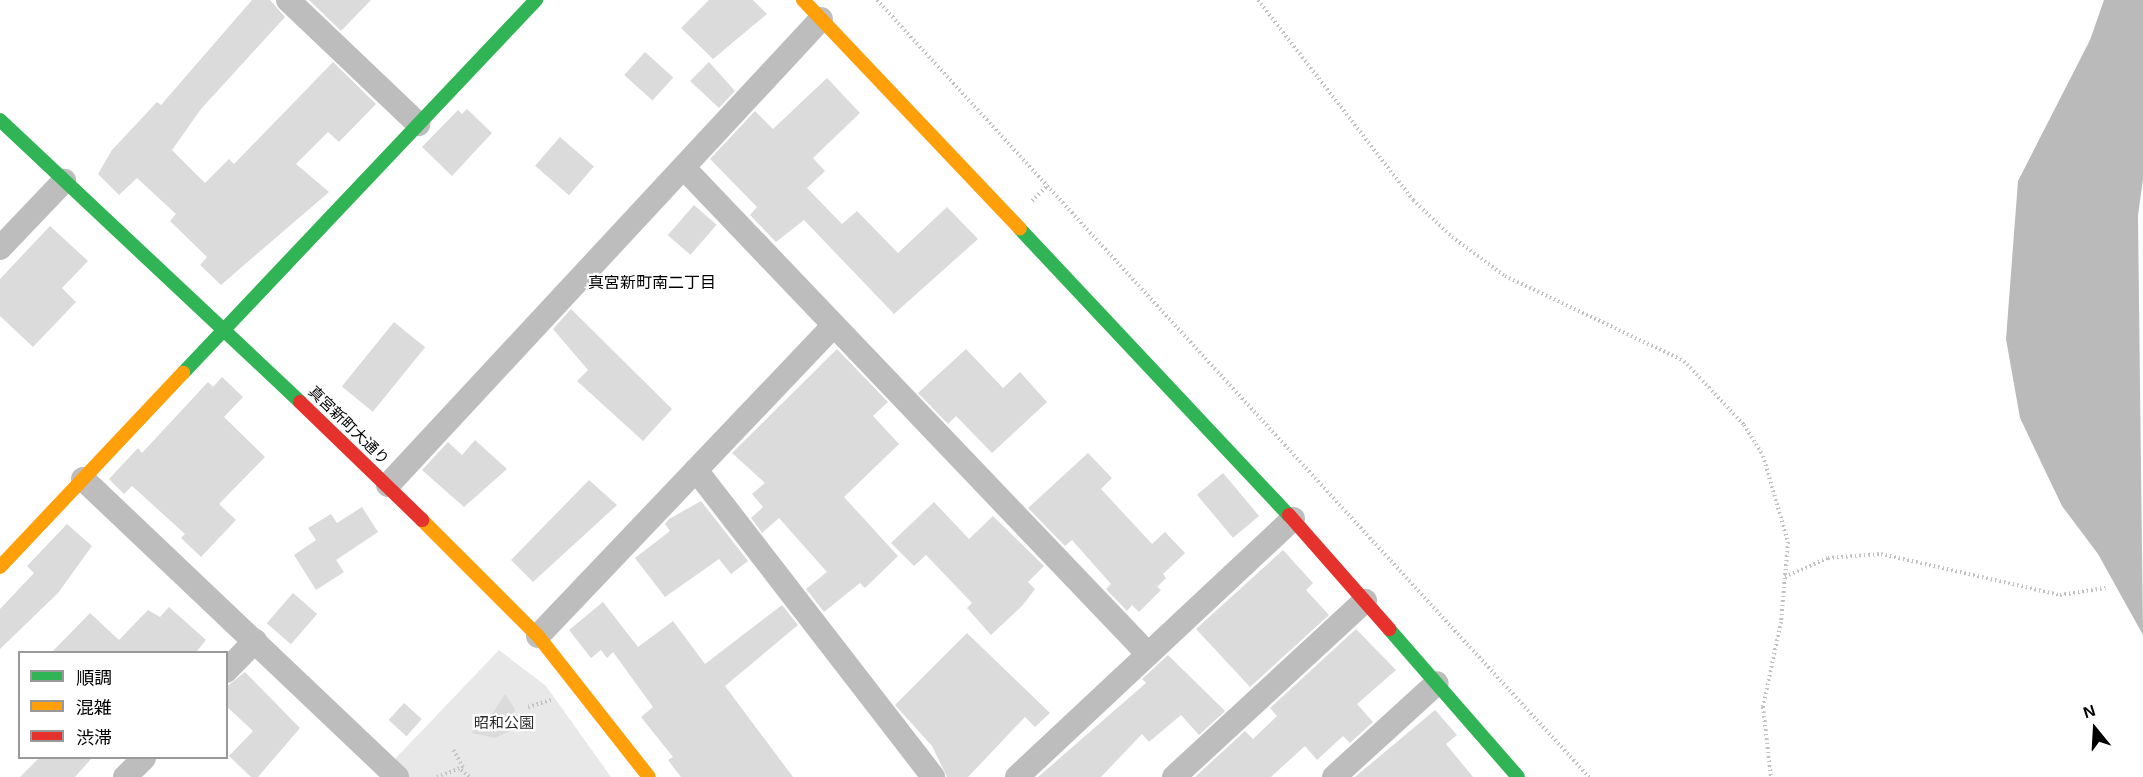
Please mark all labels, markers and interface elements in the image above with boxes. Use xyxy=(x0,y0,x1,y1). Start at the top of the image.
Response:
district label: 真宮新町南二丁目 xyxy=(588,273,716,293)
street label: 真宮新町大通り xyxy=(305,382,393,468)
legend xyxy=(18,651,228,759)
text: 順調 xyxy=(76,668,112,688)
text: 混雑 xyxy=(76,698,112,718)
north arrow xyxy=(2065,699,2125,759)
text: N xyxy=(2081,702,2097,721)
park label: 昭和公園 xyxy=(474,714,534,732)
text: 渋滞 xyxy=(76,728,112,748)

